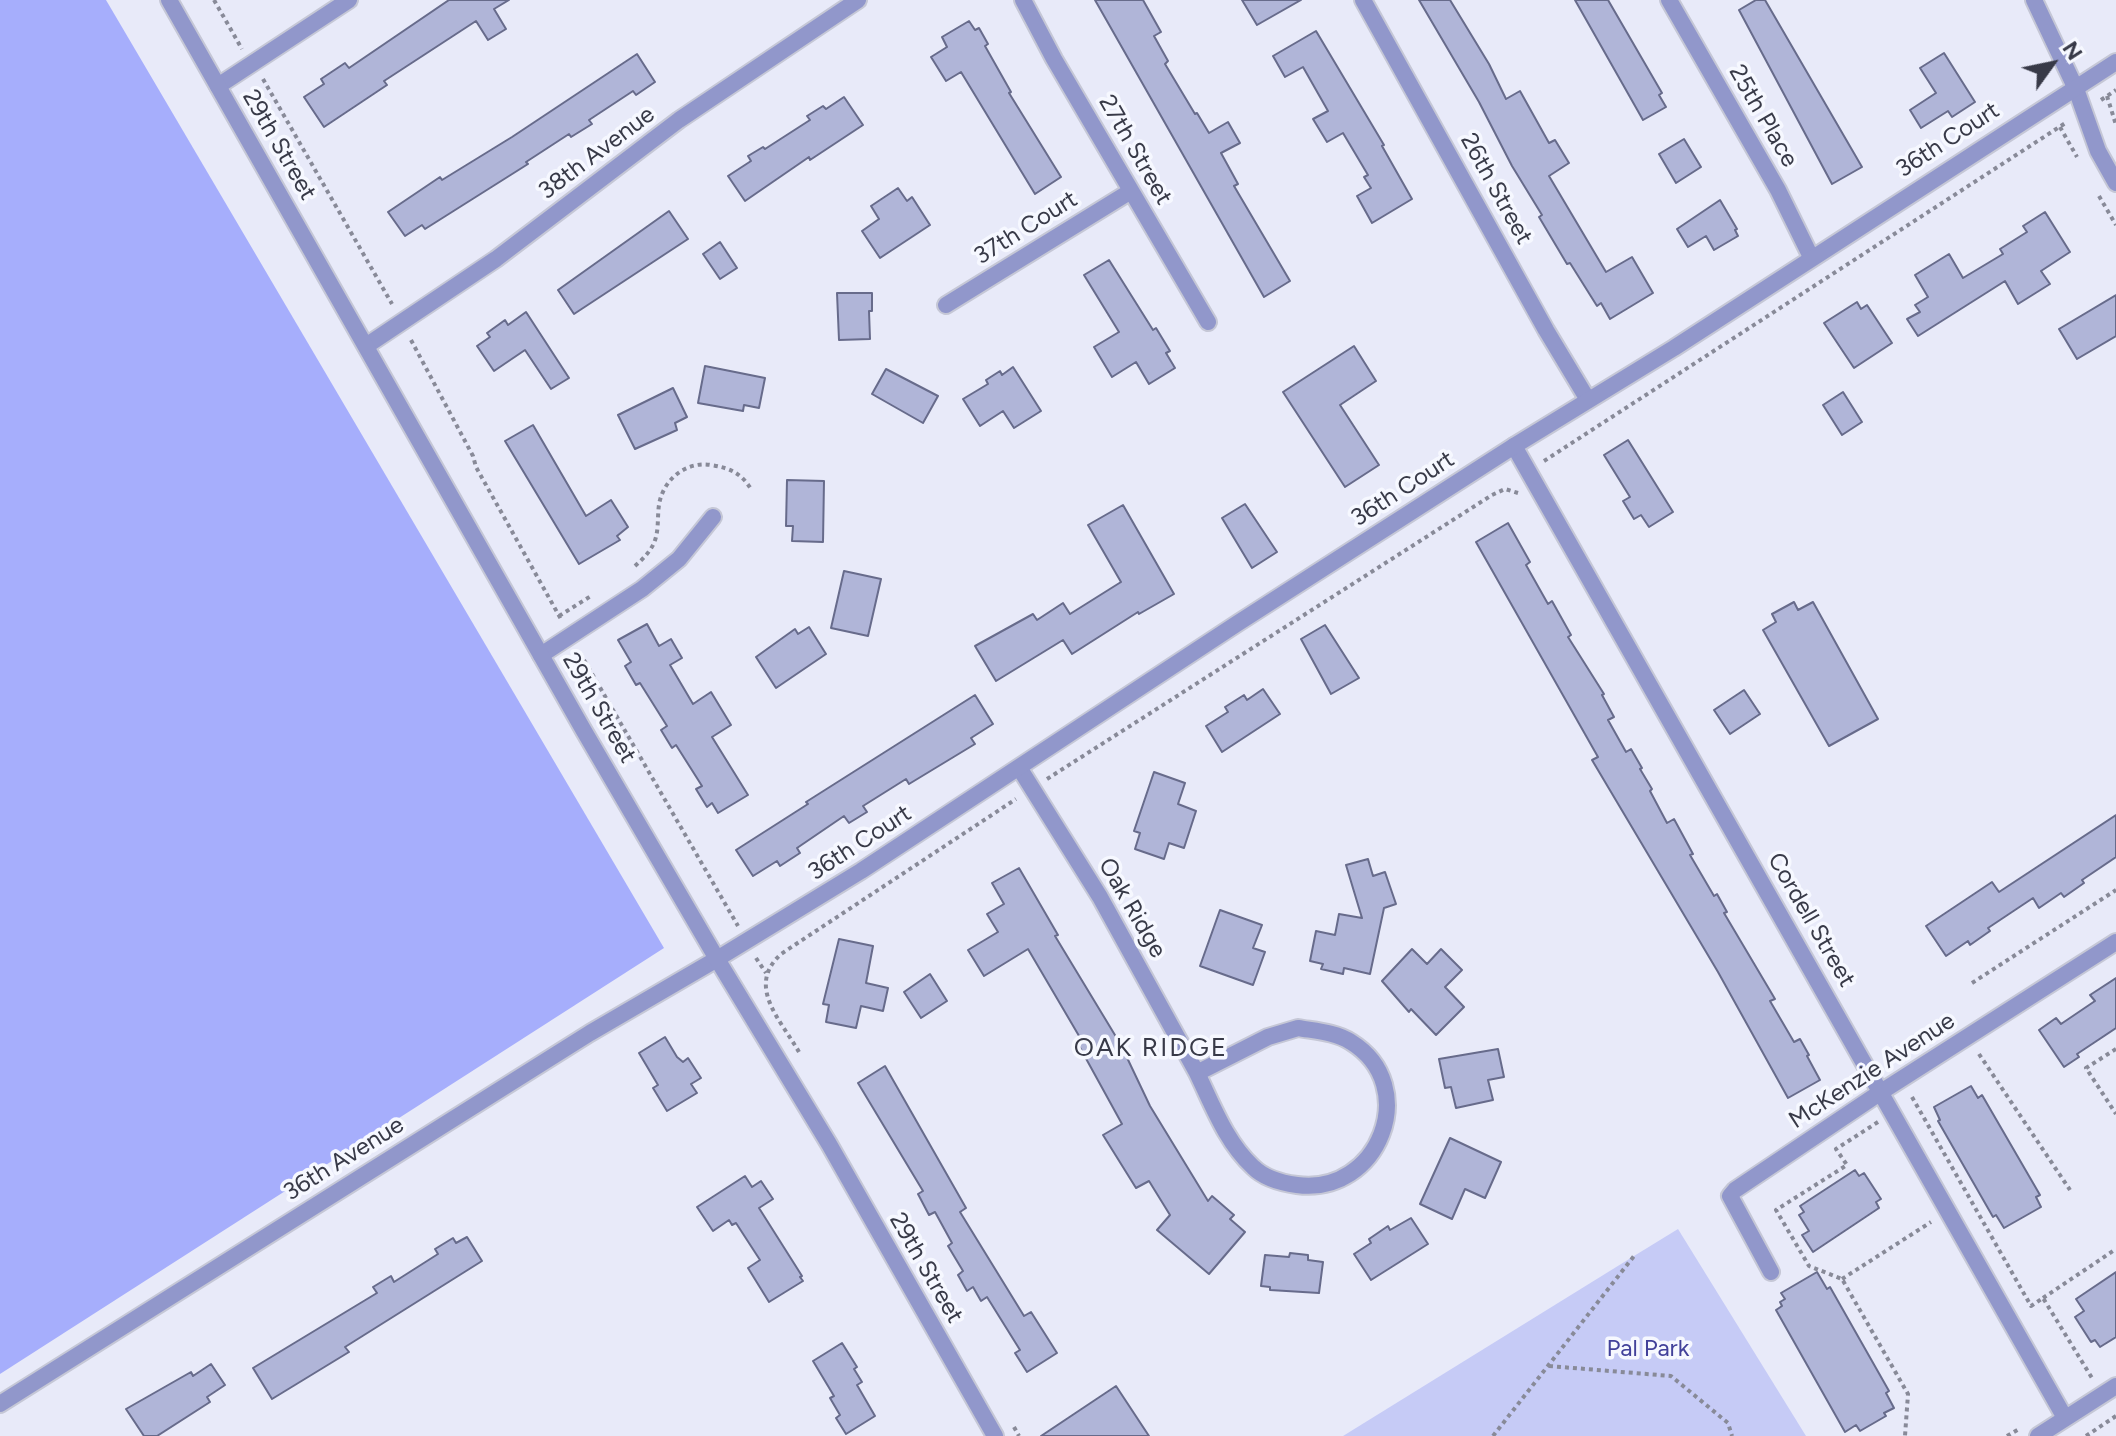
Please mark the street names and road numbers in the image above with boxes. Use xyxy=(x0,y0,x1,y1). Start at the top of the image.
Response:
street label: 25th Place xyxy=(1722,60,1804,172)
street label: 29th Street xyxy=(236,85,322,205)
street label: 27th Street xyxy=(1092,90,1178,210)
street label: 36th Court xyxy=(1891,96,2005,184)
street label: 38th Avenue xyxy=(533,100,661,206)
street label: 26th Street xyxy=(1454,128,1538,250)
street label: 37th Court xyxy=(969,185,1083,271)
street label: 36th Court xyxy=(1346,445,1460,533)
street label: 29th Street xyxy=(556,648,642,768)
street label: 36th Court xyxy=(803,799,917,887)
street label: Cordell Street xyxy=(1761,848,1861,992)
street label: Oak Ridge xyxy=(1092,853,1172,963)
street label: McKenzie Avenue xyxy=(1784,1007,1960,1135)
street label: 36th Avenue xyxy=(279,1111,409,1207)
street label: 29th Street xyxy=(883,1208,969,1328)

